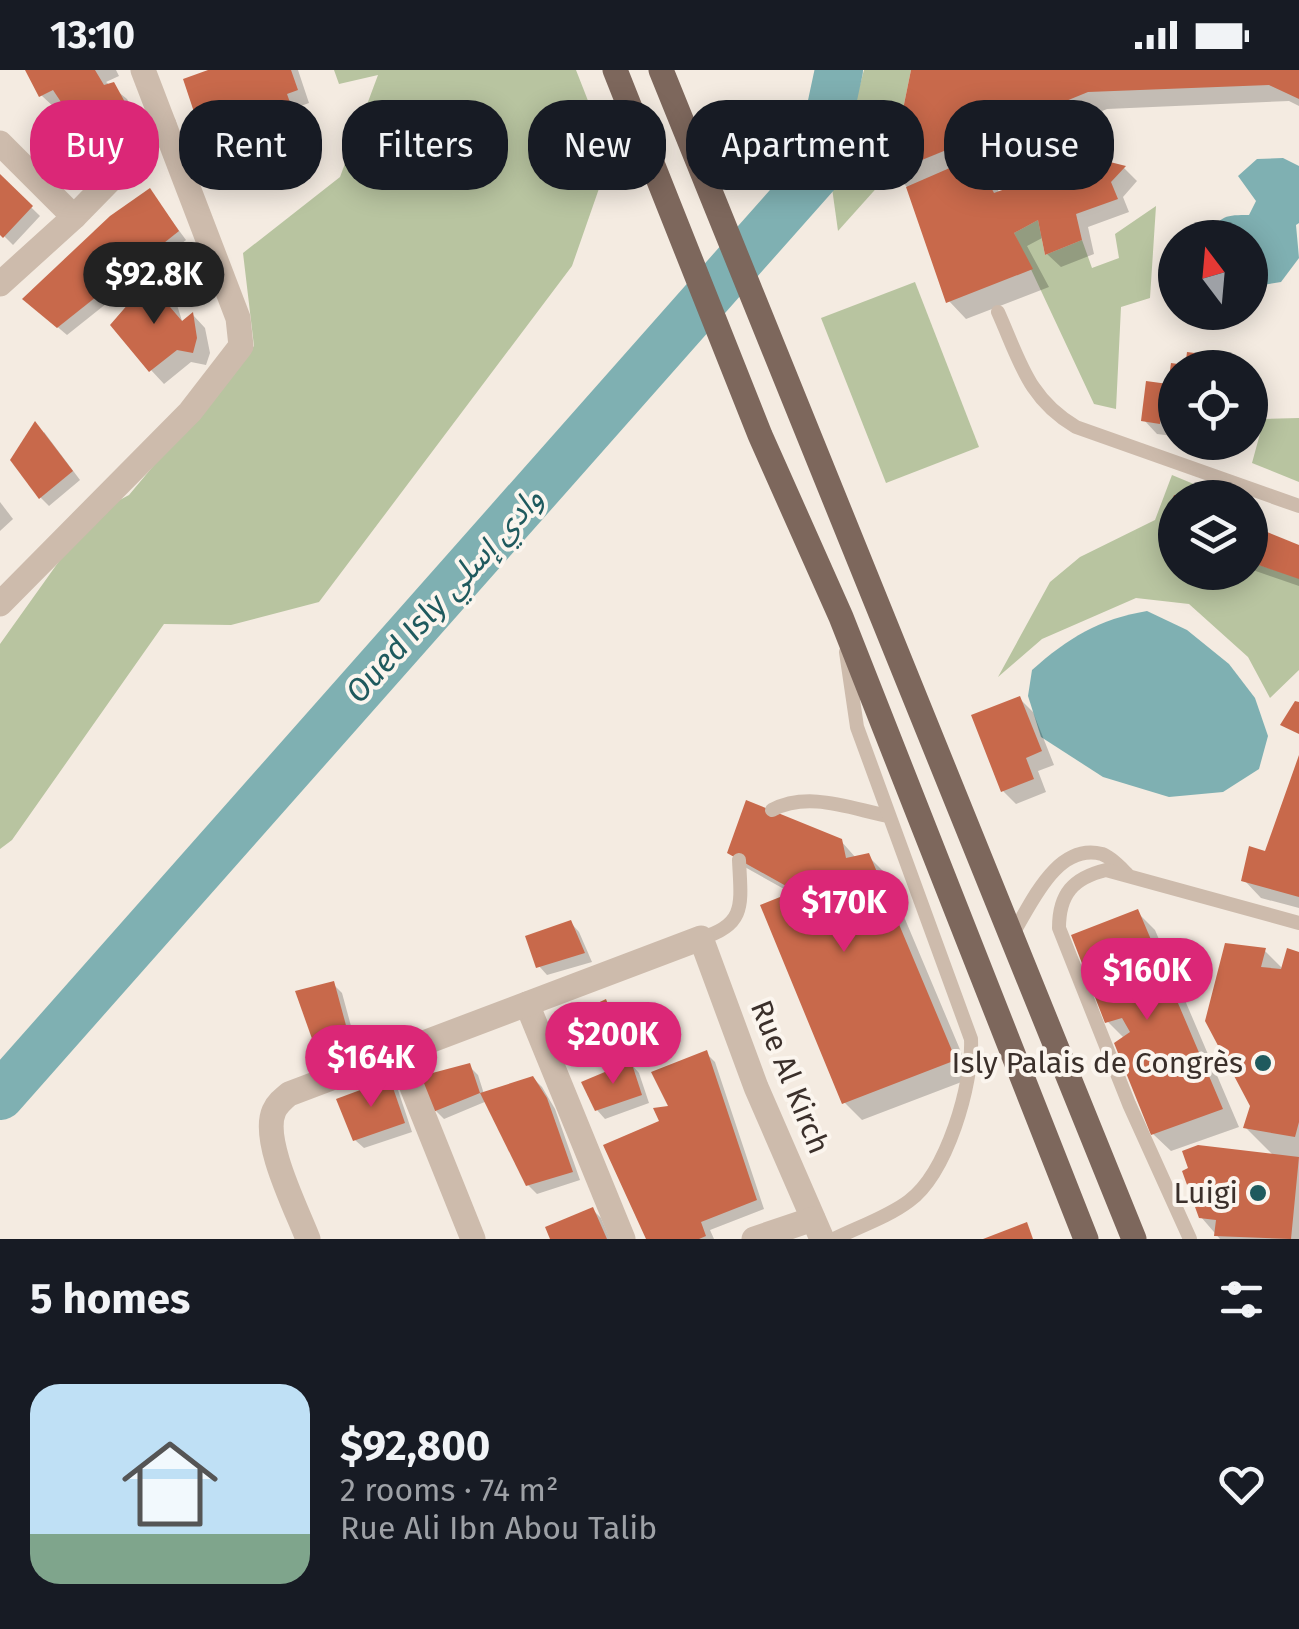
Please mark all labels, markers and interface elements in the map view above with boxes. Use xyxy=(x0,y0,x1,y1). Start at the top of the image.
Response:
text: 13:10 xyxy=(50,12,135,58)
chip: Buy xyxy=(30,100,159,190)
chip: Rent xyxy=(179,100,322,190)
chip: Filters xyxy=(342,100,508,190)
chip: New xyxy=(528,100,666,190)
chip: Apartment xyxy=(686,100,924,190)
chip: House xyxy=(944,100,1114,190)
north arrow xyxy=(1158,220,1268,330)
map controls xyxy=(1158,220,1268,590)
pin: $92.8K xyxy=(73,242,235,327)
text: $92.8K xyxy=(105,255,203,293)
button: locate xyxy=(1158,350,1268,460)
water label: Oued Isly وادي إسلي xyxy=(337,480,555,715)
button: layers xyxy=(1158,480,1268,590)
pin: $170K xyxy=(774,870,914,955)
text: $170K xyxy=(802,883,886,921)
pin: $160K xyxy=(1077,938,1217,1023)
text: $160K xyxy=(1103,951,1191,989)
street label: Rue Al Kirch xyxy=(743,995,837,1159)
pin: $200K xyxy=(543,1002,683,1087)
text: $200K xyxy=(567,1015,659,1053)
pin: $164K xyxy=(301,1025,441,1110)
text: $164K xyxy=(327,1038,415,1076)
place label: Isly Palais de Congrès xyxy=(952,1045,1243,1081)
marker: Isly Palais de Congrès xyxy=(1252,1052,1274,1074)
place label: Luigi xyxy=(1174,1175,1238,1211)
marker: Luigi xyxy=(1247,1182,1269,1204)
icon: filters xyxy=(1214,1272,1269,1327)
text: 5 homes xyxy=(30,1274,190,1324)
text: $92,800 xyxy=(340,1421,490,1471)
icon: home xyxy=(110,1424,230,1544)
icon: heart xyxy=(1214,1457,1269,1512)
text: 2 rooms · 74 m² xyxy=(340,1471,559,1509)
text: Rue Ali Ibn Abou Talib xyxy=(340,1509,657,1547)

